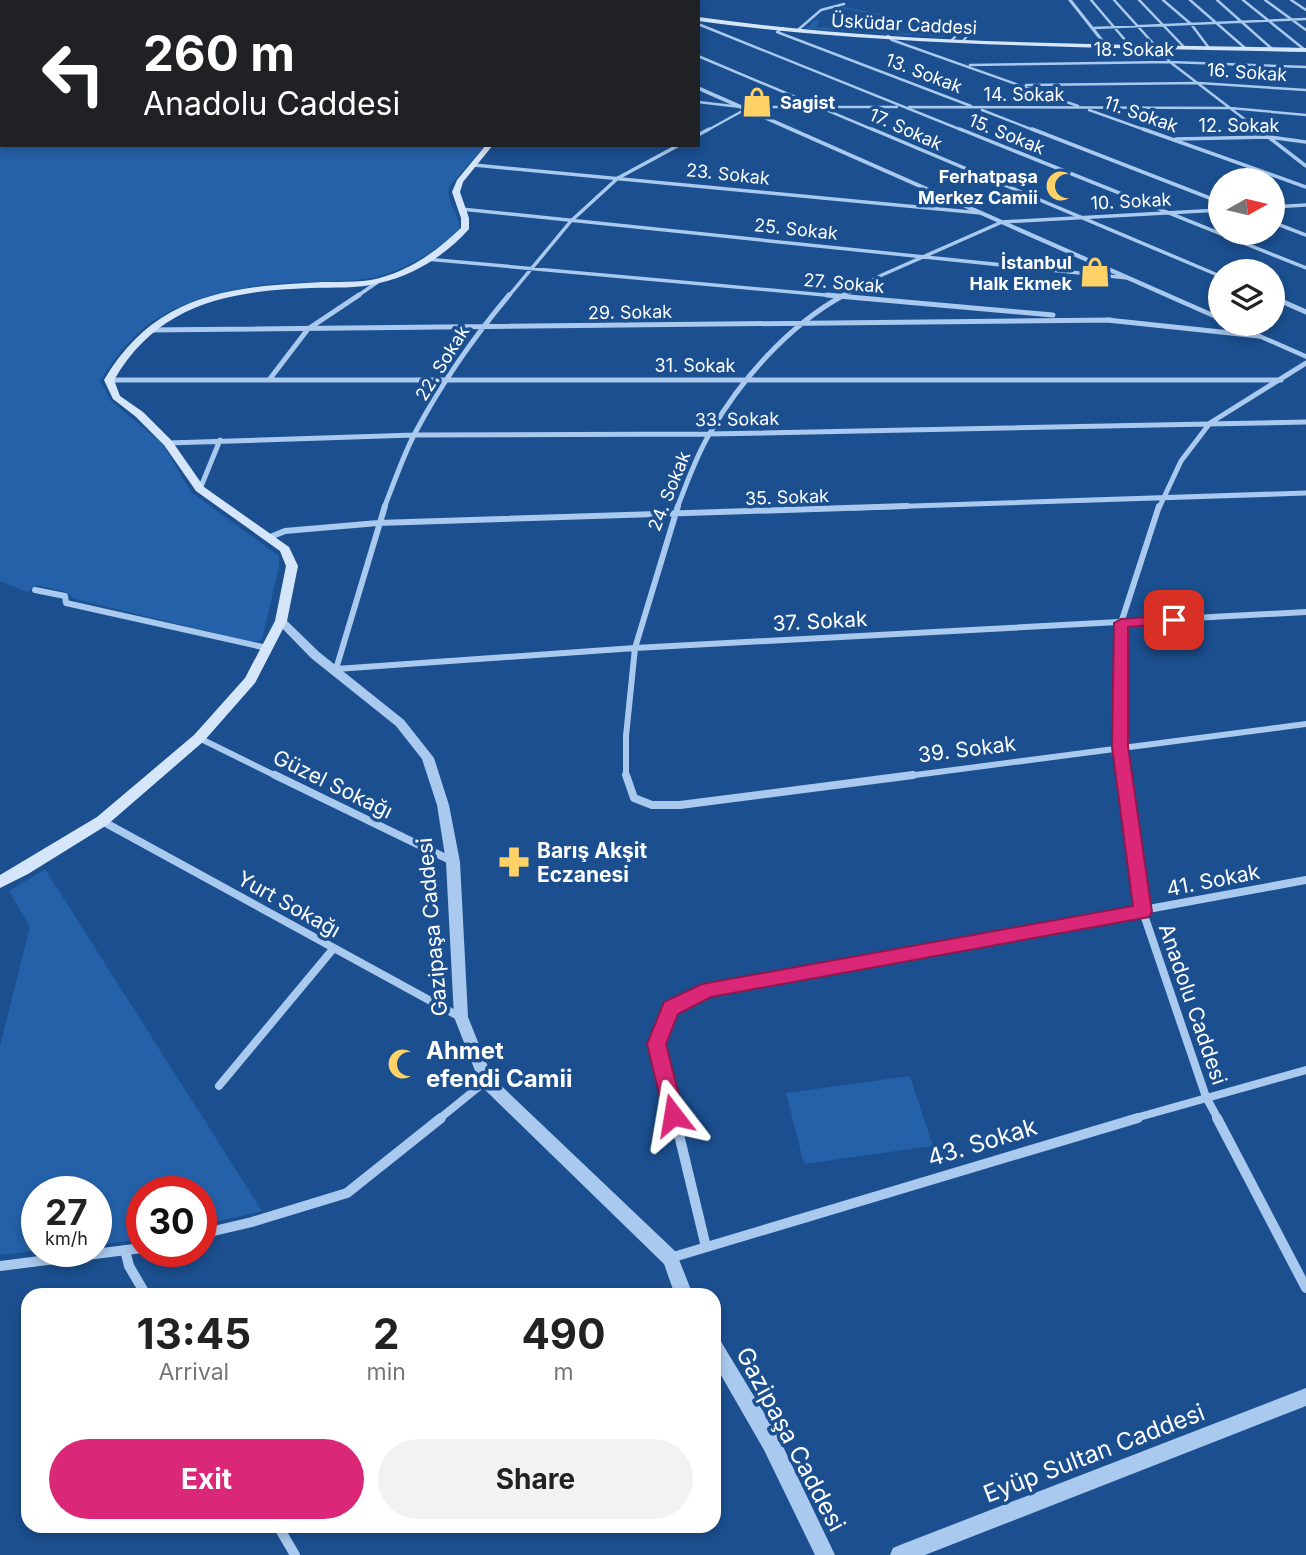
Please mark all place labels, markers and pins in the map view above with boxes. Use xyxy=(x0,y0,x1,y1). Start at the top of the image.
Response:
shop icon: Sagist xyxy=(740,85,774,119)
place label: Sagist xyxy=(780,92,836,113)
place label: Ferhatpaşa Merkez Camii xyxy=(918,166,1038,208)
mosque icon: Ferhatpaşa Merkez Camii xyxy=(1044,169,1078,203)
place label: İstanbul Halk Ekmek xyxy=(970,252,1073,294)
shop icon: İstanbul Halk Ekmek xyxy=(1078,255,1112,289)
pin xyxy=(1144,590,1204,650)
place label: Barış Akşit Eczanesi xyxy=(537,838,648,887)
pharmacy icon: Barış Akşit Eczanesi xyxy=(497,845,531,879)
place label: Ahmet efendi Camii xyxy=(426,1036,572,1093)
mosque icon: Ahmet efendi Camii xyxy=(386,1047,420,1081)

